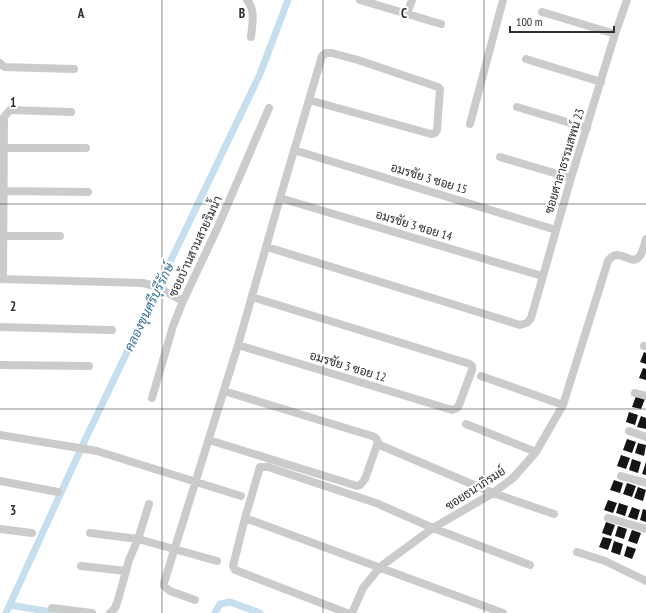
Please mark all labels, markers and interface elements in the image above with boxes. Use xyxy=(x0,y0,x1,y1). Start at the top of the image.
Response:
text: A xyxy=(77,5,85,22)
text: B xyxy=(239,5,245,22)
text: C xyxy=(401,5,407,22)
scale bar xyxy=(510,8,614,34)
text: 100 m xyxy=(516,14,543,29)
text: 1 xyxy=(10,94,16,111)
street label: ซอยศาลาธรรมสพน์ 23 xyxy=(541,107,587,215)
street label: อมรชัย 3 ซอย 15 xyxy=(389,159,469,197)
street label: ซอยบ้านสวนสวยริมน้ำ xyxy=(162,192,225,299)
street label: อมรชัย 3 ซอย 14 xyxy=(374,206,455,244)
water label: คลองขุนศรีบุรีรักษ์ xyxy=(119,258,179,354)
text: 2 xyxy=(10,298,16,315)
street label: อมรชัย 3 ซอย 12 xyxy=(308,347,388,385)
street label: ซอยธนาภิรมย์ xyxy=(442,463,508,513)
text: 3 xyxy=(10,502,16,519)

